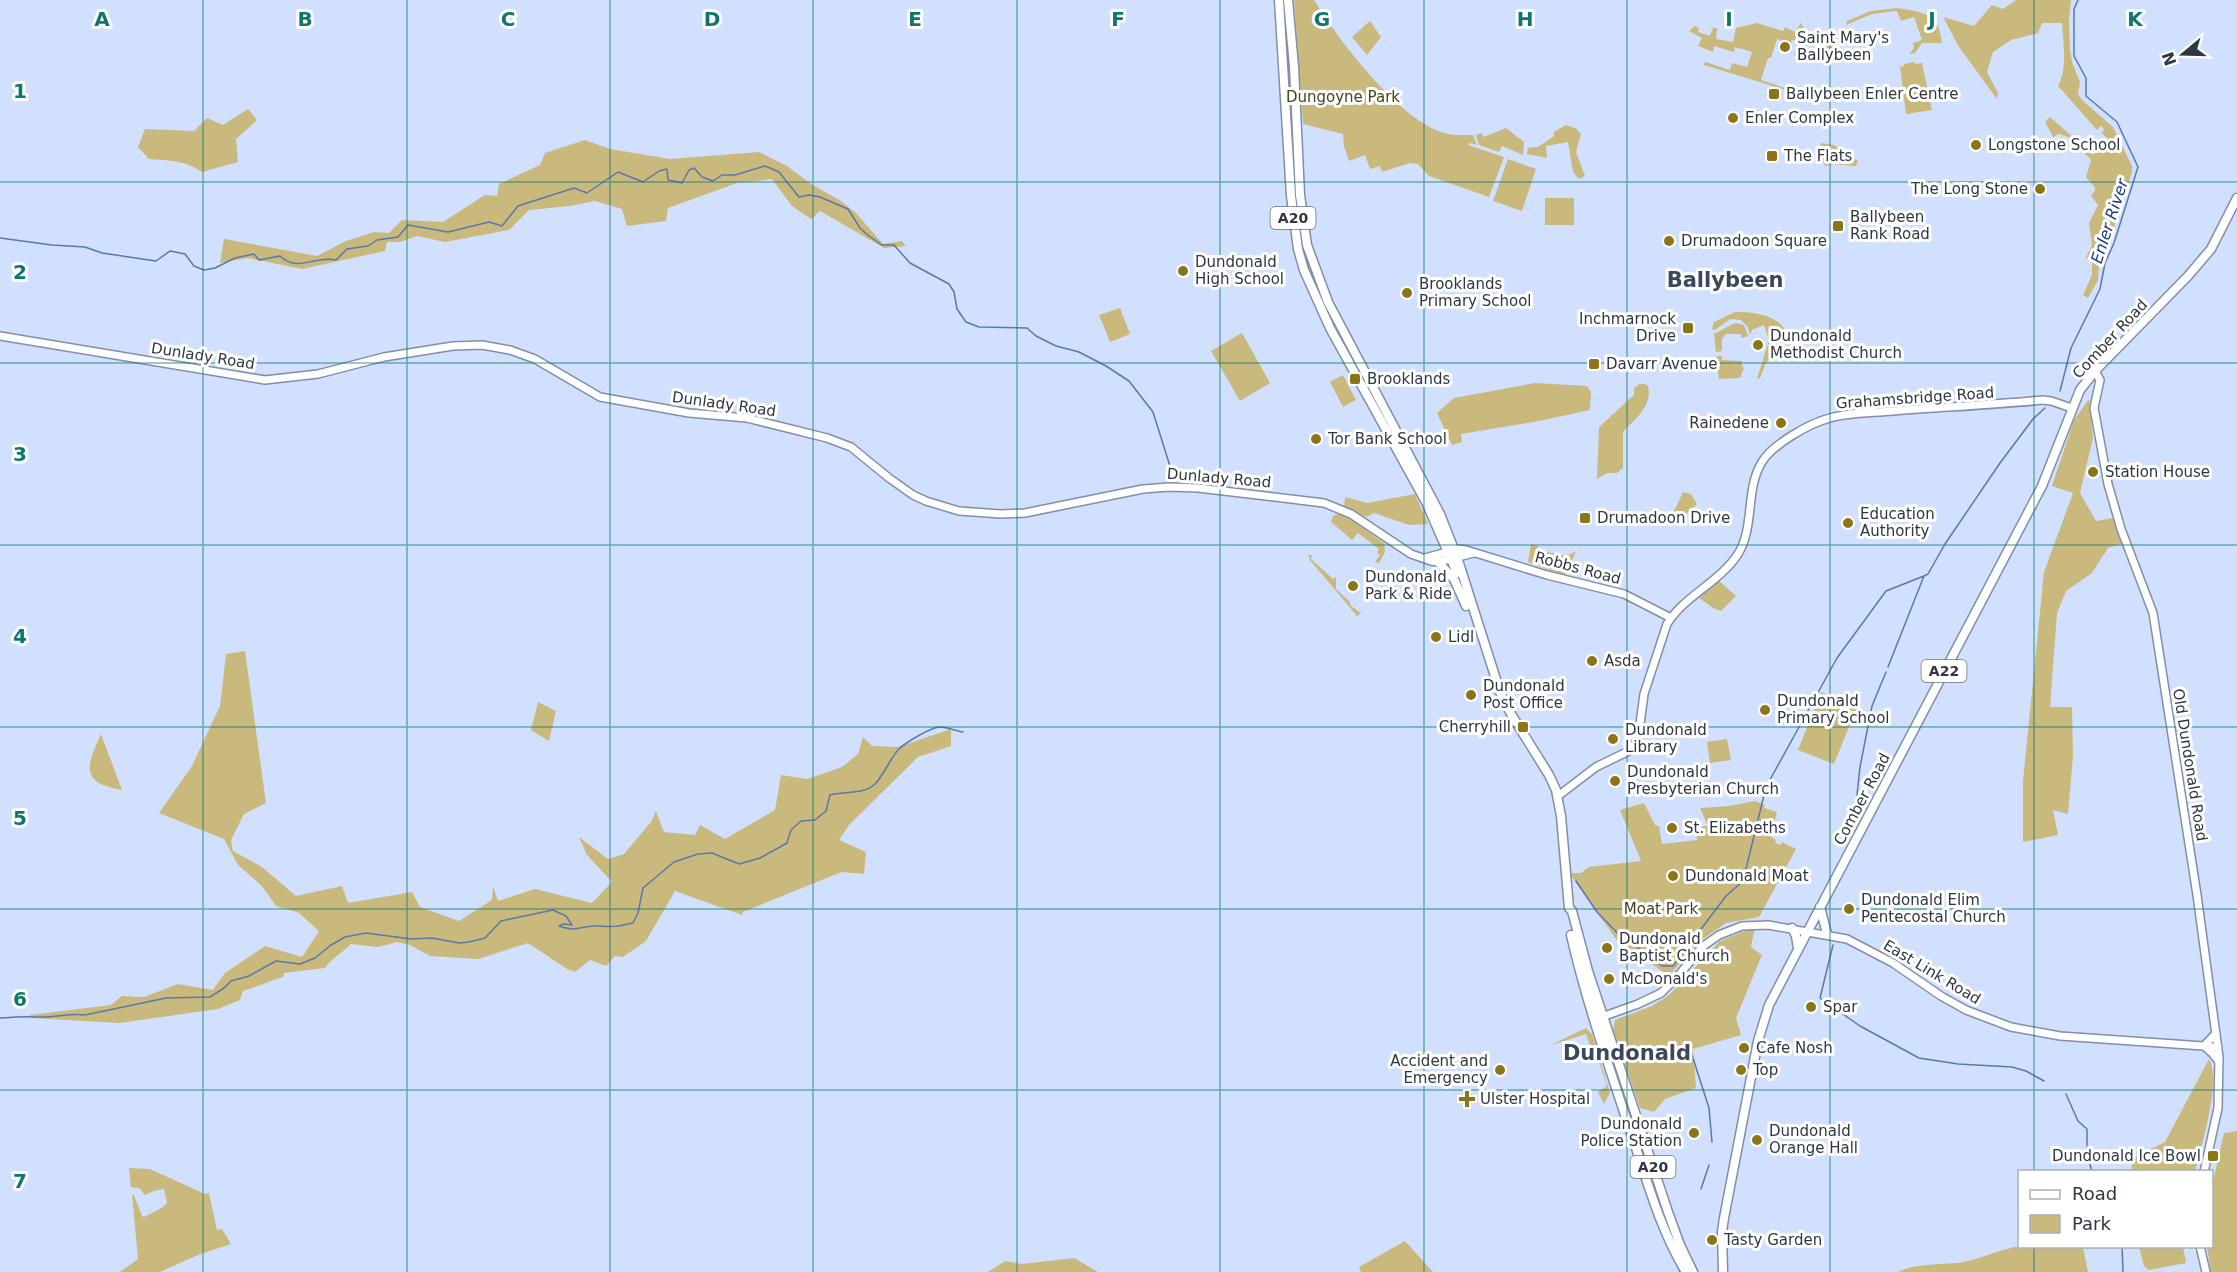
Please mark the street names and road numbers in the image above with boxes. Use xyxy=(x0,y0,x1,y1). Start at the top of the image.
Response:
road number: A20 xyxy=(1270,207,1316,229)
street label: Comber Road xyxy=(2069,296,2151,382)
street label: Dunlady Road xyxy=(150,339,256,373)
street label: Grahamsbridge Road xyxy=(1835,383,1995,413)
street label: Dunlady Road xyxy=(671,388,777,420)
street label: Dunlady Road xyxy=(1166,464,1272,492)
street label: Robbs Road xyxy=(1533,548,1623,588)
road number: A22 xyxy=(1922,660,1966,682)
street label: Old Dundonald Road xyxy=(2169,687,2211,843)
street label: Comber Road xyxy=(1830,750,1894,848)
street label: East Link Road xyxy=(1880,936,1984,1008)
road number: A20 xyxy=(1630,1156,1676,1178)

